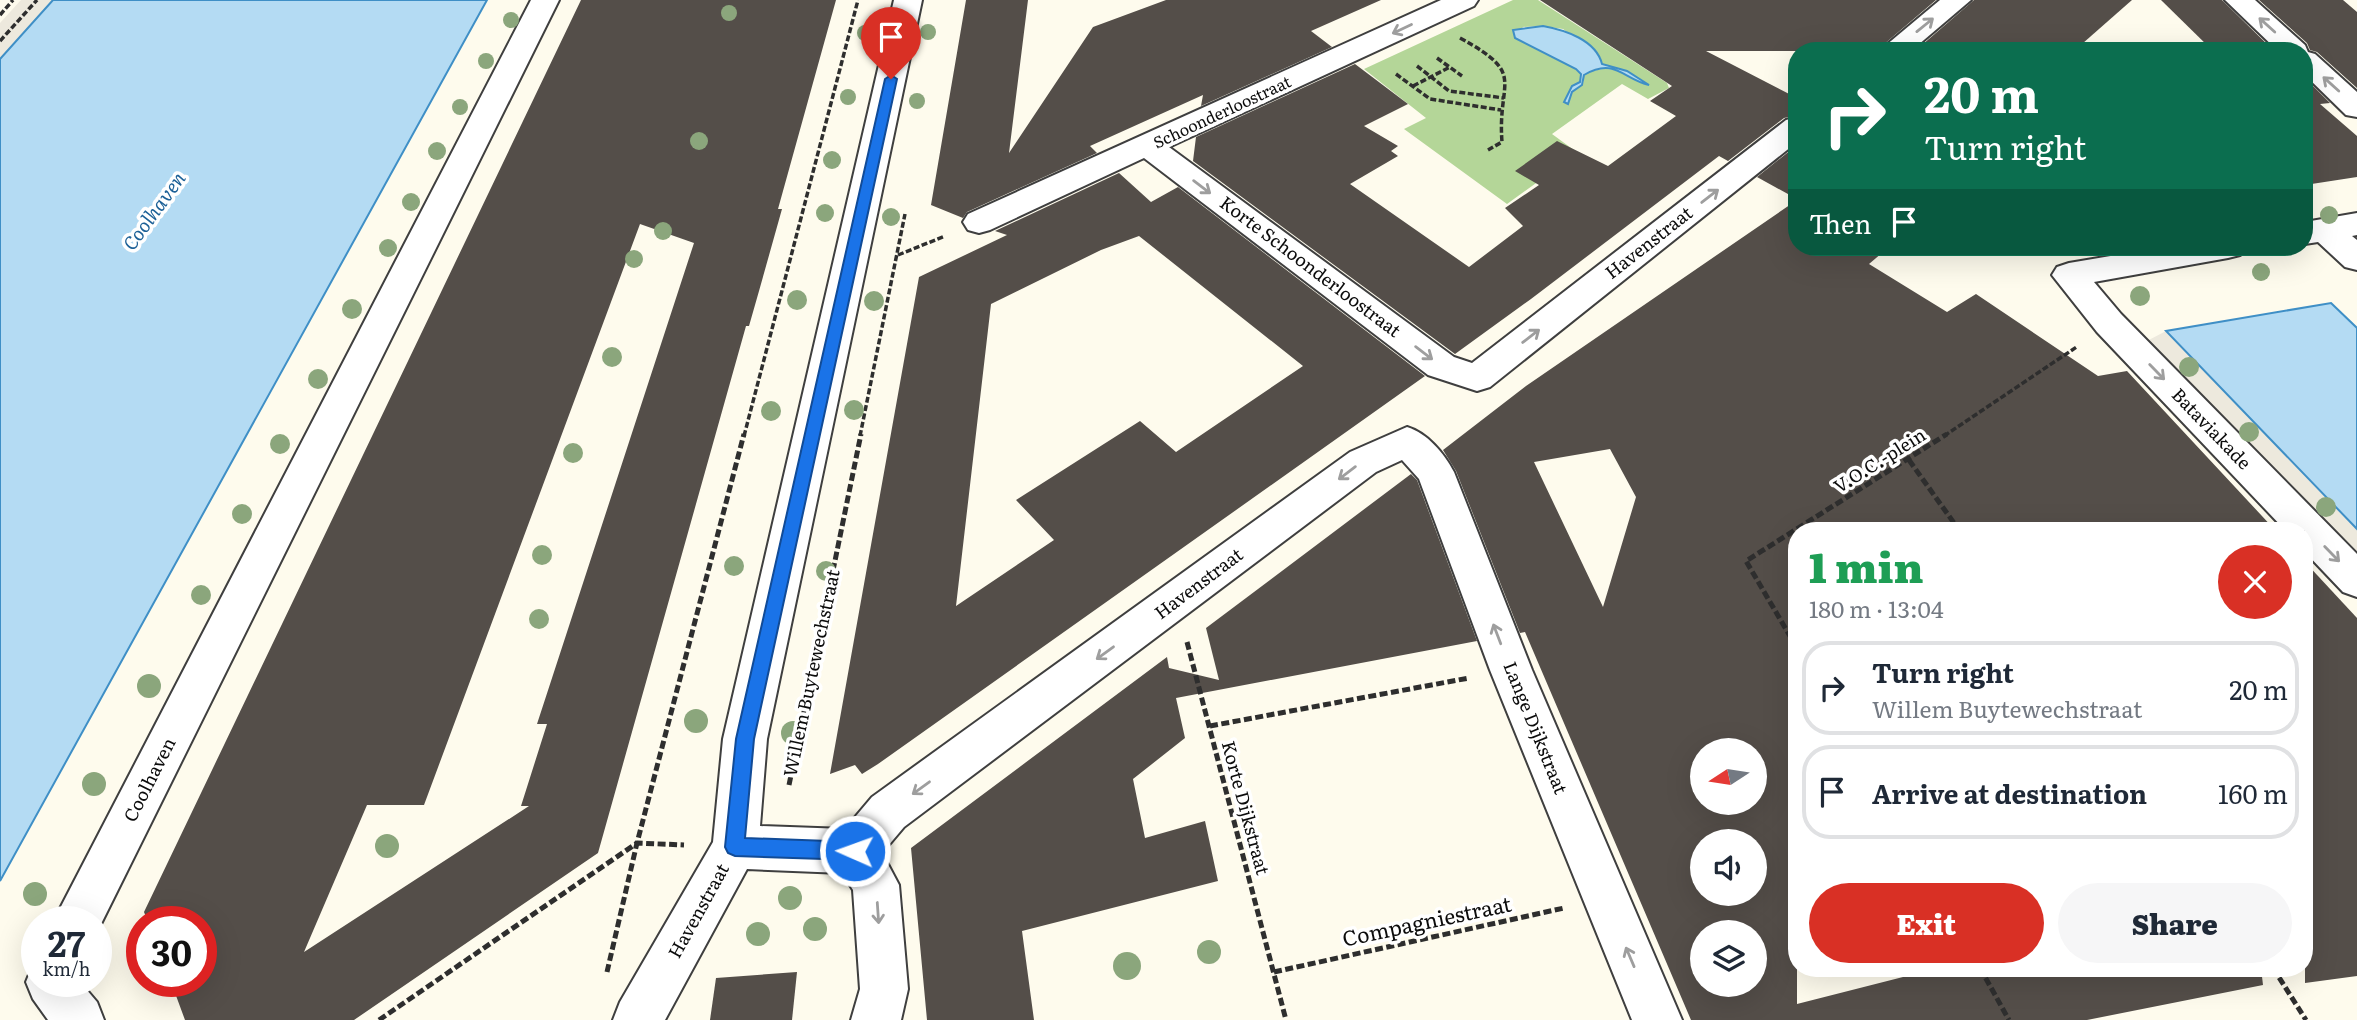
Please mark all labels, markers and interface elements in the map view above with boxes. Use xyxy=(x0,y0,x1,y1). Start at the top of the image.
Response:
pin xyxy=(861,7,921,79)
one-way arrow xyxy=(2259,17,2276,34)
icon: arrive xyxy=(872,18,910,56)
one-way arrow xyxy=(1916,18,1934,33)
one-way arrow xyxy=(1392,23,1413,36)
text: 20 m xyxy=(1924,55,2039,128)
street label: Schoonderloostraat xyxy=(1149,68,1295,154)
icon: right xyxy=(1809,70,1900,161)
one-way arrow xyxy=(2323,75,2340,92)
text: Turn right xyxy=(1924,122,2086,170)
water label: Coolhaven xyxy=(115,165,192,255)
one-way arrow xyxy=(1193,179,1212,194)
one-way arrow xyxy=(1700,188,1718,203)
street label: Korte Schoonderloostraat xyxy=(1215,189,1408,343)
street label: Havenstraat xyxy=(1599,199,1698,285)
text: Then xyxy=(1809,203,1871,242)
icon: arrive xyxy=(1885,203,1923,241)
one-way arrow xyxy=(1521,329,1539,344)
one-way arrow xyxy=(1414,345,1433,360)
one-way arrow xyxy=(2148,364,2165,381)
street label: Bataviakade xyxy=(2166,381,2258,475)
street label: V.O.C.-plein xyxy=(1828,421,1931,499)
one-way arrow xyxy=(1339,466,1357,481)
text: 1 min xyxy=(1809,534,1924,596)
street label: Havenstraat xyxy=(1148,540,1249,625)
button: close xyxy=(2218,545,2292,619)
one-way arrow xyxy=(2323,545,2340,562)
street label: Willem Buytewechstraat xyxy=(775,566,846,779)
text: 180 m · 13:04 xyxy=(1809,591,1944,625)
one-way arrow xyxy=(1490,623,1503,645)
one-way arrow xyxy=(1096,646,1114,661)
text: Turn right xyxy=(1872,652,2014,691)
street label: Lange Dijkstraat xyxy=(1497,657,1576,799)
icon: right xyxy=(1813,669,1851,707)
text: 20 m xyxy=(2229,669,2288,708)
text: Willem Buytewechstraat xyxy=(1872,691,2142,725)
street label: Coolhaven xyxy=(116,732,182,826)
street label: Korte Dijkstraat xyxy=(1216,738,1277,878)
north arrow xyxy=(1690,738,1768,816)
map controls xyxy=(1690,738,1767,997)
icon: arrive xyxy=(1813,773,1851,811)
text: Arrive at destination xyxy=(1872,773,2147,812)
text: 160 m xyxy=(2218,773,2288,812)
one-way arrow xyxy=(912,781,931,795)
position arrow xyxy=(818,814,892,888)
button: sound xyxy=(1690,829,1767,906)
street label: Havenstraat xyxy=(661,857,735,963)
button: Exit xyxy=(1809,883,2044,963)
button: Share xyxy=(2058,883,2292,963)
street label: Compagniestraat xyxy=(1339,886,1514,953)
one-way arrow xyxy=(872,901,885,924)
speed limit sign: 30 xyxy=(126,906,217,997)
text: 27 xyxy=(48,916,85,968)
button: layers xyxy=(1690,920,1767,997)
one-way arrow xyxy=(1623,947,1636,968)
text: km/h xyxy=(43,955,90,982)

